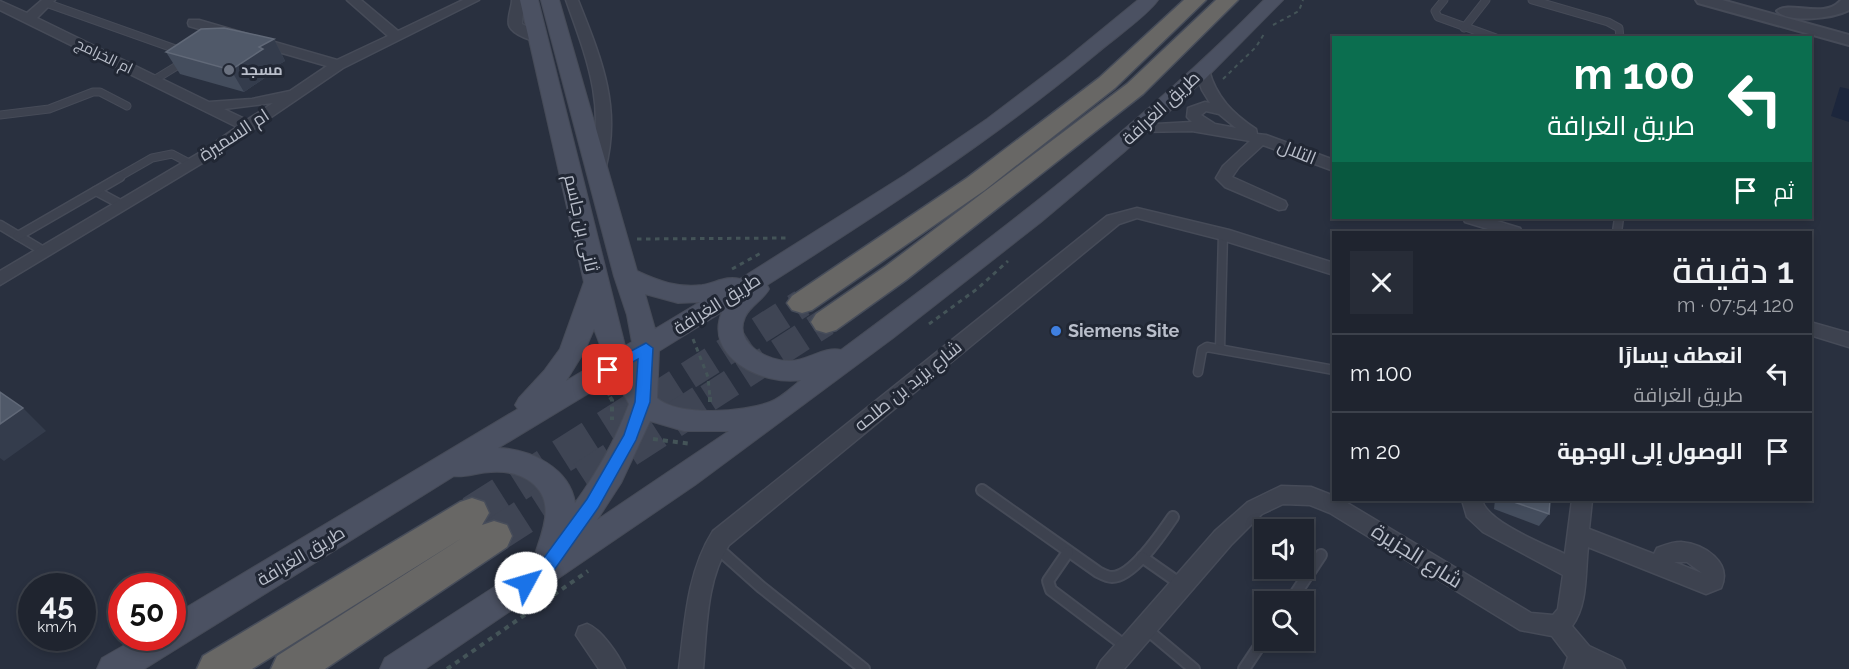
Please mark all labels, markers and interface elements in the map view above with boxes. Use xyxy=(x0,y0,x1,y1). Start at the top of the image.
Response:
street label: ام الخرامج xyxy=(71,34,136,79)
text: 100 m xyxy=(1573,50,1695,99)
icon: left xyxy=(1716,60,1794,138)
place label: مسجد xyxy=(241,61,283,79)
marker: مسجد xyxy=(222,63,236,77)
street label: طريق الغرافة xyxy=(1117,66,1205,150)
street label: ام السميرة xyxy=(195,104,274,167)
text: طريق الغرافة xyxy=(1547,110,1695,141)
street label: التلال xyxy=(1275,134,1319,170)
street label: ثانى بن جاسم xyxy=(558,172,603,274)
icon: arrive xyxy=(1729,174,1762,207)
text: ثم xyxy=(1774,178,1794,204)
text: 1 دقيقة xyxy=(1672,249,1794,291)
button: close xyxy=(1350,251,1413,314)
street label: طريق الغرافة xyxy=(669,269,765,340)
text: 120 m · 07:54 xyxy=(1677,293,1794,317)
place label: Siemens Site xyxy=(1068,320,1179,341)
marker: Siemens Site xyxy=(1049,324,1063,338)
street label: شارع يزيد بن طلحه xyxy=(850,336,967,437)
text: انعطف يسارًا xyxy=(1618,342,1743,368)
pin xyxy=(582,344,633,395)
icon: arrive xyxy=(591,353,624,386)
icon: left xyxy=(1761,357,1794,390)
text: 100 m xyxy=(1350,360,1412,386)
text: طريق الغرافة xyxy=(1634,383,1743,407)
icon: arrive xyxy=(1761,435,1794,468)
text: 20 m xyxy=(1350,438,1401,464)
text: الوصول إلى الوجهة xyxy=(1557,438,1743,464)
street label: شارع الجزيرة xyxy=(1366,518,1467,595)
map controls xyxy=(1254,519,1314,651)
button: sound xyxy=(1254,519,1314,579)
street label: طريق الغرافة xyxy=(253,521,349,592)
position arrow xyxy=(494,551,558,615)
speed limit sign: 50 xyxy=(108,573,186,651)
text: 45 xyxy=(40,587,74,622)
button: search xyxy=(1254,591,1314,651)
text: km/h xyxy=(37,618,77,636)

